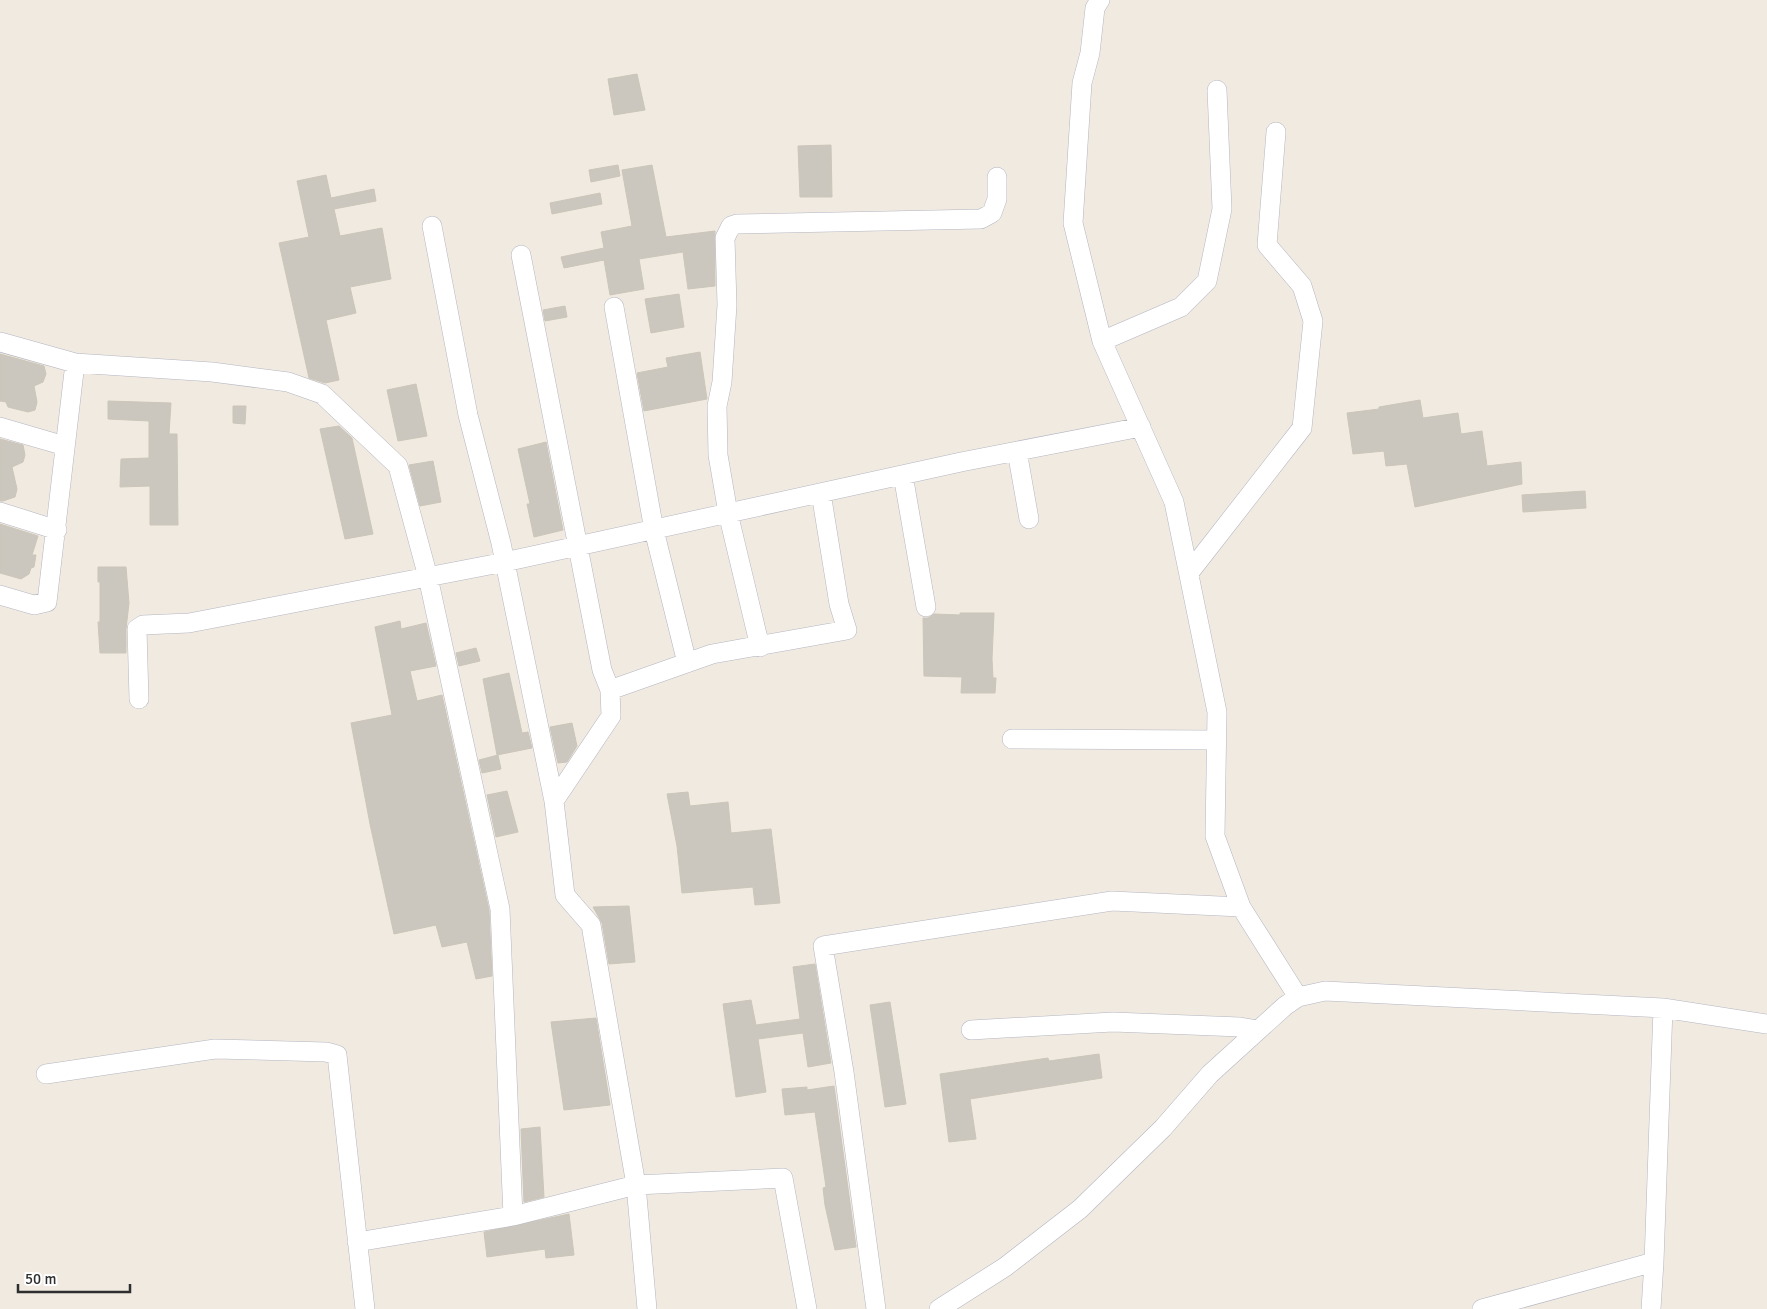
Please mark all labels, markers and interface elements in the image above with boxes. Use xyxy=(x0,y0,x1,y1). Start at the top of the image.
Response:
scale bar xyxy=(18,1262,130,1294)
text: 50 m xyxy=(25,1270,56,1288)

